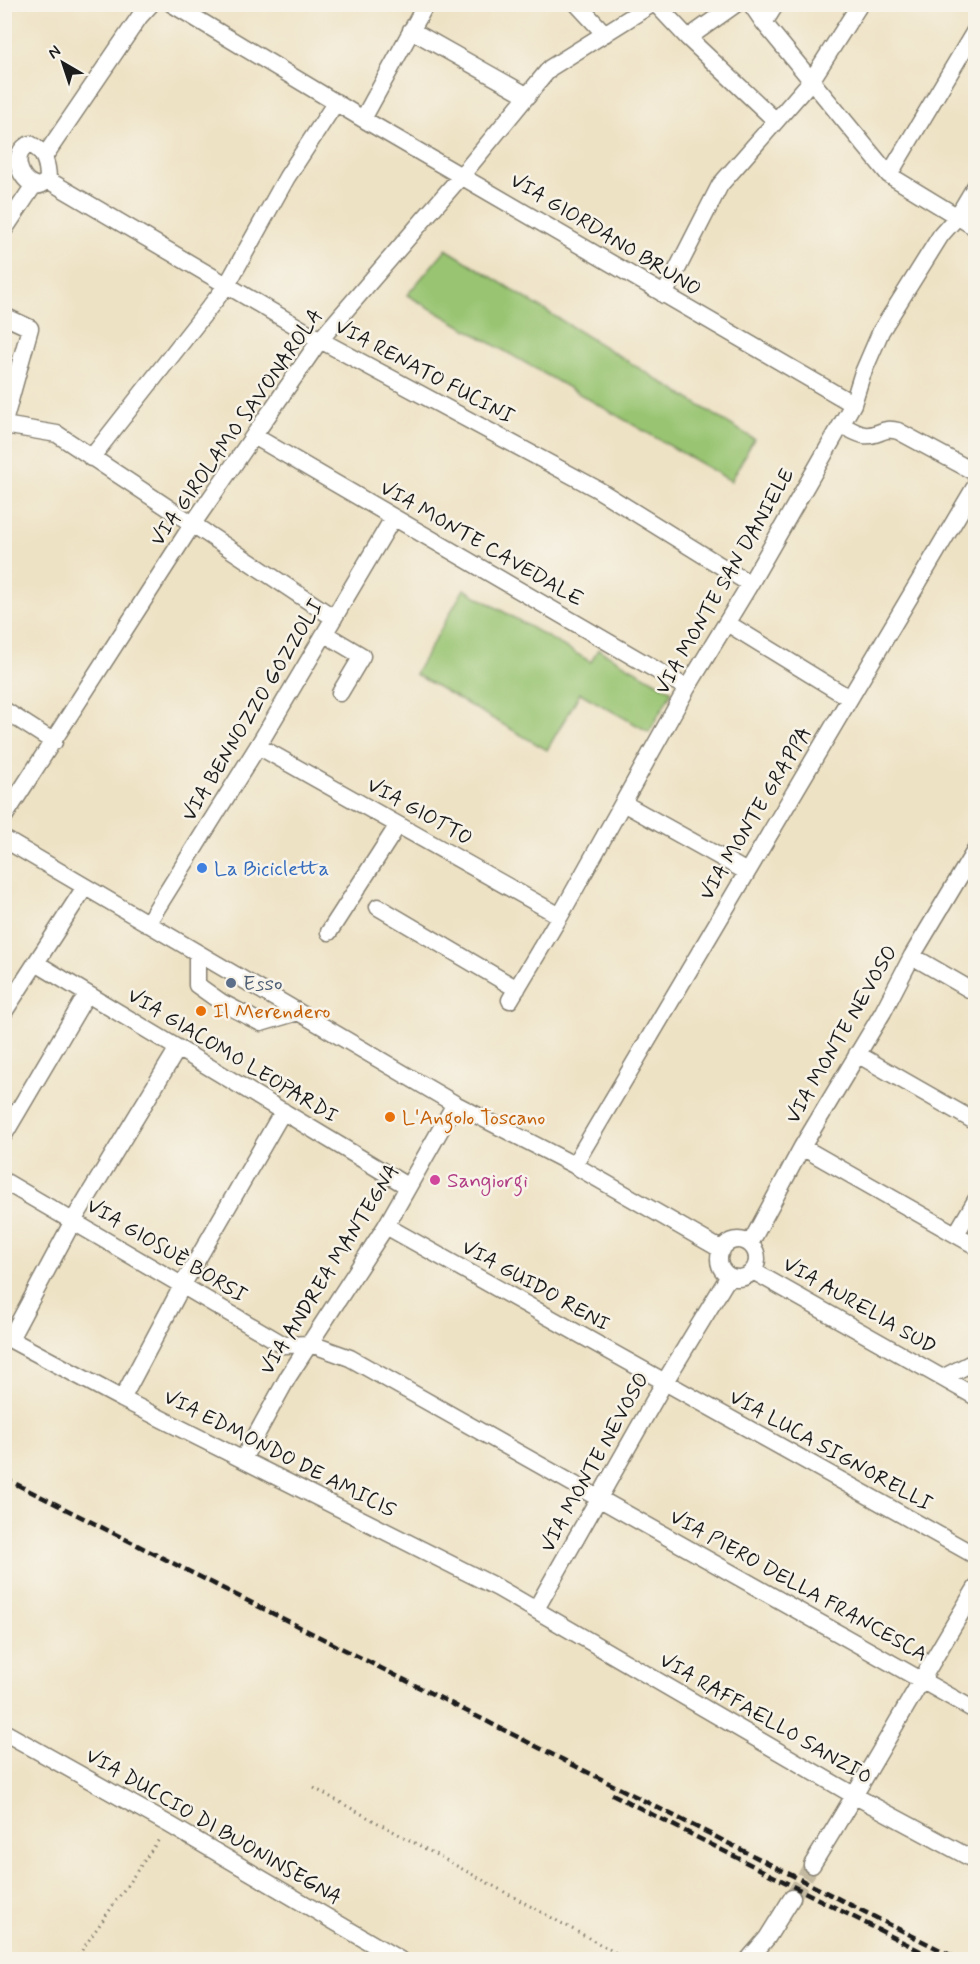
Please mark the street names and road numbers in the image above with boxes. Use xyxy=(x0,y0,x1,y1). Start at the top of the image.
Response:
street label: VIA GIORDANO BRUNO xyxy=(505,167,706,303)
street label: VIA GIROLAMO SAVONAROLA xyxy=(144,303,330,552)
street label: VIA RENATO FUCINI xyxy=(330,313,519,431)
street label: VIA MONTE SAN DANIELE xyxy=(648,463,801,700)
street label: VIA MONTE CAVEDALE xyxy=(375,474,588,614)
street label: VIA BENNOZZO GOZZOLI xyxy=(175,594,330,827)
street label: VIA MONTE GRAPPA xyxy=(693,721,819,906)
street label: VIA GIOTTO xyxy=(362,771,477,852)
street label: VIA MONTE NEVOSO xyxy=(779,940,904,1129)
street label: VIA GIACOMO LEOPARDI xyxy=(122,982,343,1130)
street label: VIA ANDREA MANTEGNA xyxy=(253,1159,406,1380)
street label: VIA GIOSUÈ BORSI xyxy=(81,1192,252,1310)
street label: VIA GUIDO RENI xyxy=(456,1233,615,1338)
street label: VIA AURELIA SUD xyxy=(778,1250,941,1361)
street label: VIA MONTE NEVOSO xyxy=(534,1367,656,1558)
street label: VIA EDMONDO DE AMICIS xyxy=(159,1383,401,1525)
street label: VIA LUCA SIGNORELLI xyxy=(724,1383,937,1518)
street label: VIA PIERO DELLA FRANCESCA xyxy=(664,1503,933,1669)
street label: VIA RAFFAELLO SANZIO xyxy=(654,1646,877,1791)
street label: VIA DUCCIO DI BUONINSEGNA xyxy=(80,1742,347,1912)

